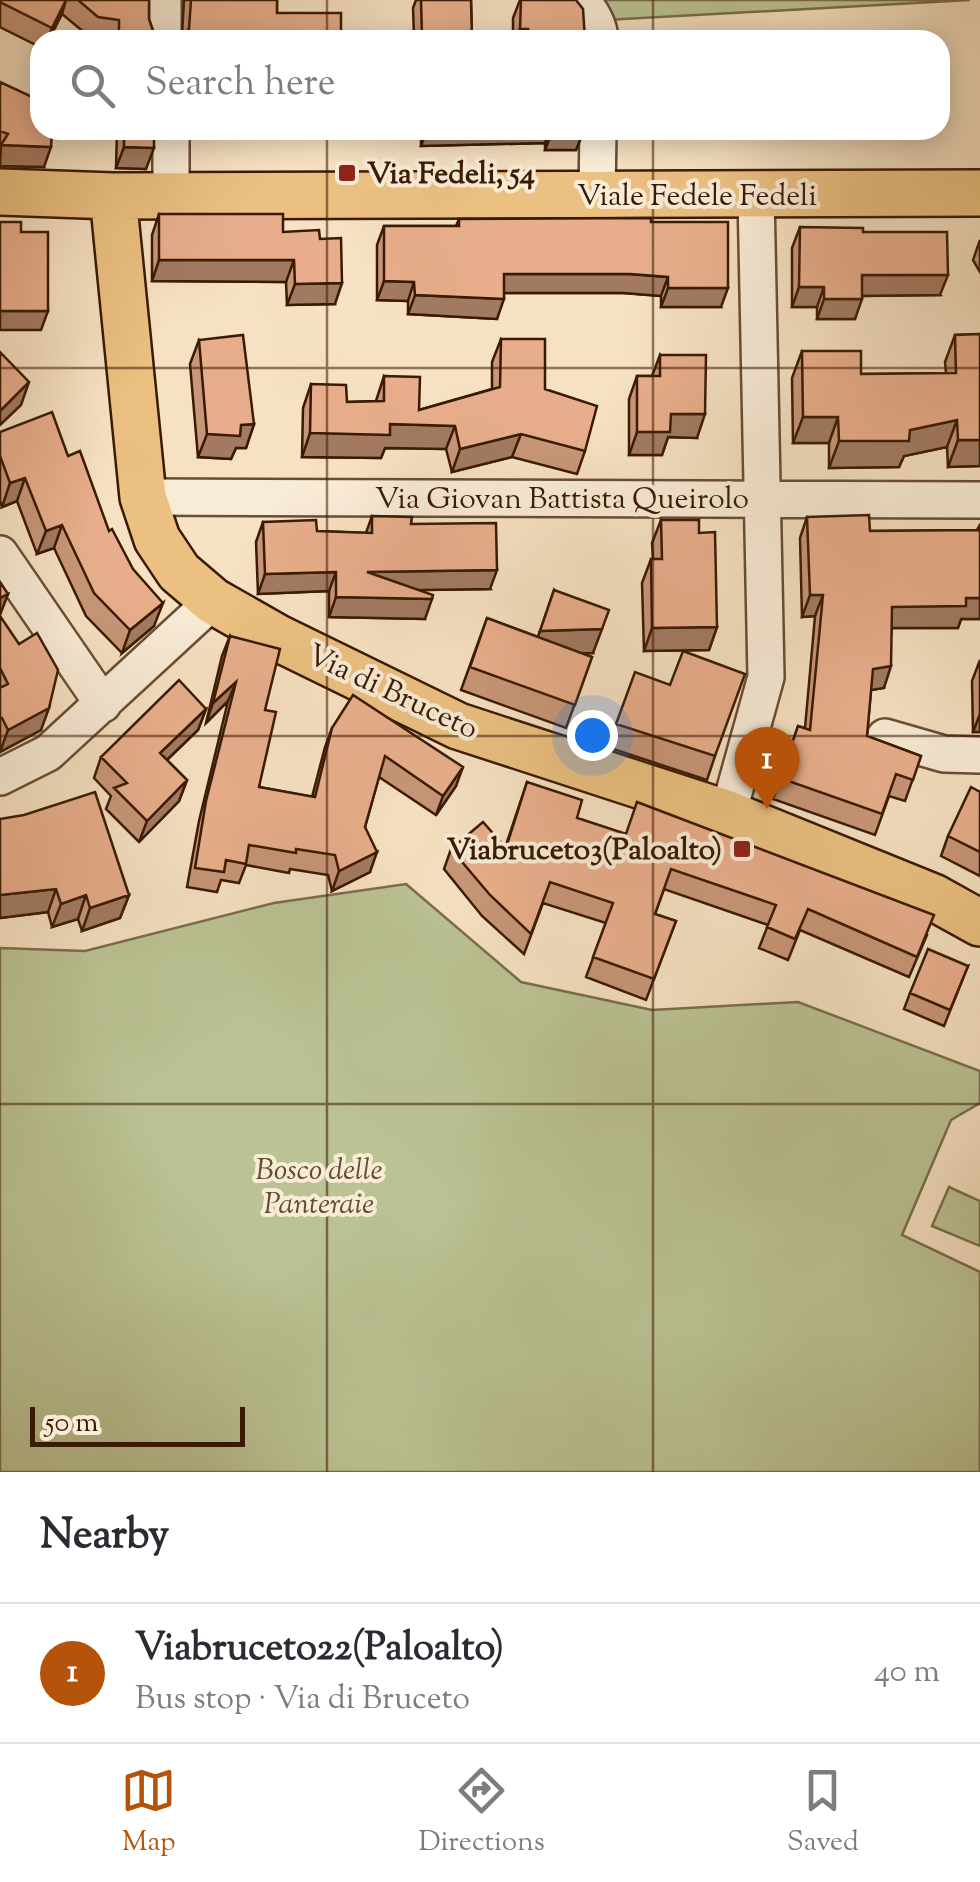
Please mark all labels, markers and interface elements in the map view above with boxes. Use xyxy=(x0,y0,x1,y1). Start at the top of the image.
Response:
search box xyxy=(30,30,950,140)
icon: search xyxy=(65,58,120,113)
text: Search here xyxy=(145,58,336,112)
place label: Via Fedeli, 54 xyxy=(367,154,535,197)
marker: Via Fedeli, 54 xyxy=(336,162,358,184)
street label: Viale Fedele Fedeli xyxy=(577,176,817,219)
street label: Via Giovan Battista Queirolo xyxy=(375,479,749,522)
street label: Via di Bruceto xyxy=(299,635,485,752)
your location xyxy=(567,710,618,761)
pin: 1 xyxy=(734,726,800,809)
place label: Viabruceto3(Paloalto) xyxy=(447,830,722,873)
marker: Viabruceto3(Paloalto) xyxy=(731,838,753,860)
park label: Bosco delle Panteraie xyxy=(255,1150,383,1227)
scale bar xyxy=(30,1402,245,1446)
text: 50 m xyxy=(45,1404,99,1444)
text: Nearby xyxy=(40,1507,169,1567)
text: Viabruceto22(Paloalto) xyxy=(135,1623,504,1677)
text: 1 xyxy=(67,1650,78,1696)
text: 40 m xyxy=(874,1650,940,1696)
text: Bus stop · Via di Bruceto xyxy=(135,1677,470,1723)
tab: Map xyxy=(121,1763,176,1863)
tab: Directions xyxy=(418,1763,545,1863)
tab: Saved xyxy=(787,1763,859,1863)

